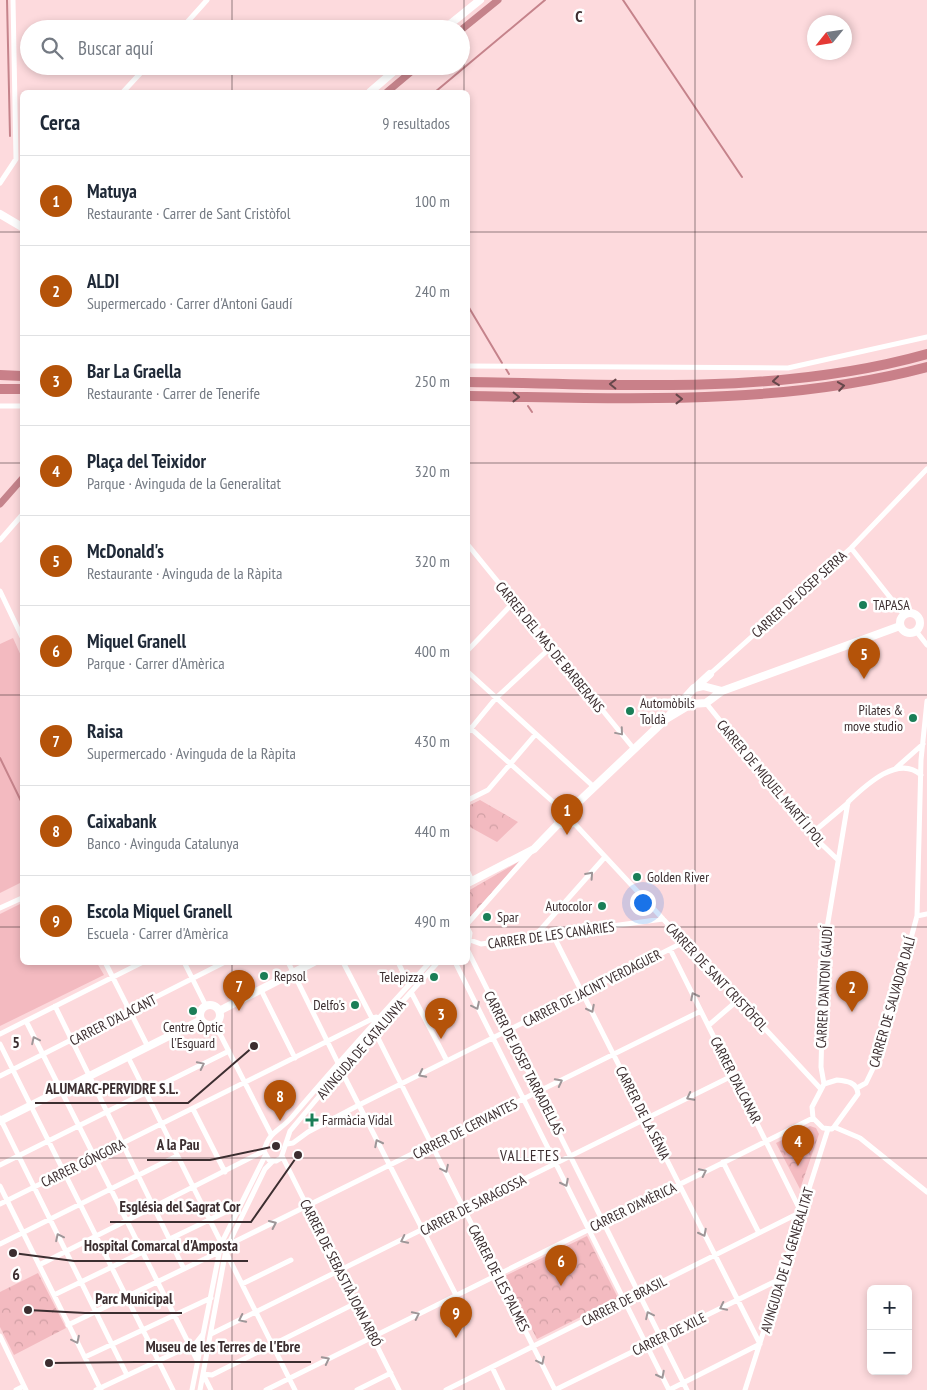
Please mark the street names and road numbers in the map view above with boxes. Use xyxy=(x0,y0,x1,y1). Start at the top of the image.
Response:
street label: CARRER DE JOSEP SERRA xyxy=(748,546,851,641)
street label: CARRER DEL MAS DE BARBERANS xyxy=(492,578,608,716)
street label: CARRER DE MIQUEL MARTÍ I POL xyxy=(713,716,829,850)
street label: CARRER DE LES CANÀRIES xyxy=(486,917,616,953)
street label: CARRER DE SANT CRISTÒFOL xyxy=(662,919,772,1035)
street label: CARRER D'ANTONI GAUDÍ xyxy=(812,925,836,1049)
street label: CARRER DE SALVADOR DALÍ xyxy=(865,934,920,1070)
street label: CARRER DE JACINT VERDAGUER xyxy=(520,945,664,1031)
street label: CARRER DE JOSEP TARRADELLAS xyxy=(480,988,568,1138)
street label: CARRER D'ALACANT xyxy=(67,990,160,1050)
street label: AVINGUDA DE CATALUNYA xyxy=(313,995,410,1103)
street label: CARRER D'ALCANAR xyxy=(706,1034,766,1127)
street label: CARRER DE LA SÉNIA xyxy=(612,1063,674,1163)
street label: CARRER DE CERVANTES xyxy=(410,1095,520,1163)
street label: CARRER GÓNGORA xyxy=(38,1135,128,1191)
street label: CARRER DE SARAGOSSA xyxy=(417,1170,529,1240)
street label: CARRER D'AMÈRICA xyxy=(587,1178,680,1236)
street label: AVINGUDA DE LA GENERALITAT xyxy=(756,1184,818,1335)
street label: CARRER DE SEBASTIÀ JOAN ARBÓ xyxy=(296,1196,386,1350)
street label: CARRER DE LES PALMES xyxy=(464,1221,534,1335)
street label: CARRER DE BRASIL xyxy=(579,1272,670,1330)
street label: CARRER DE XILE xyxy=(629,1308,709,1360)

